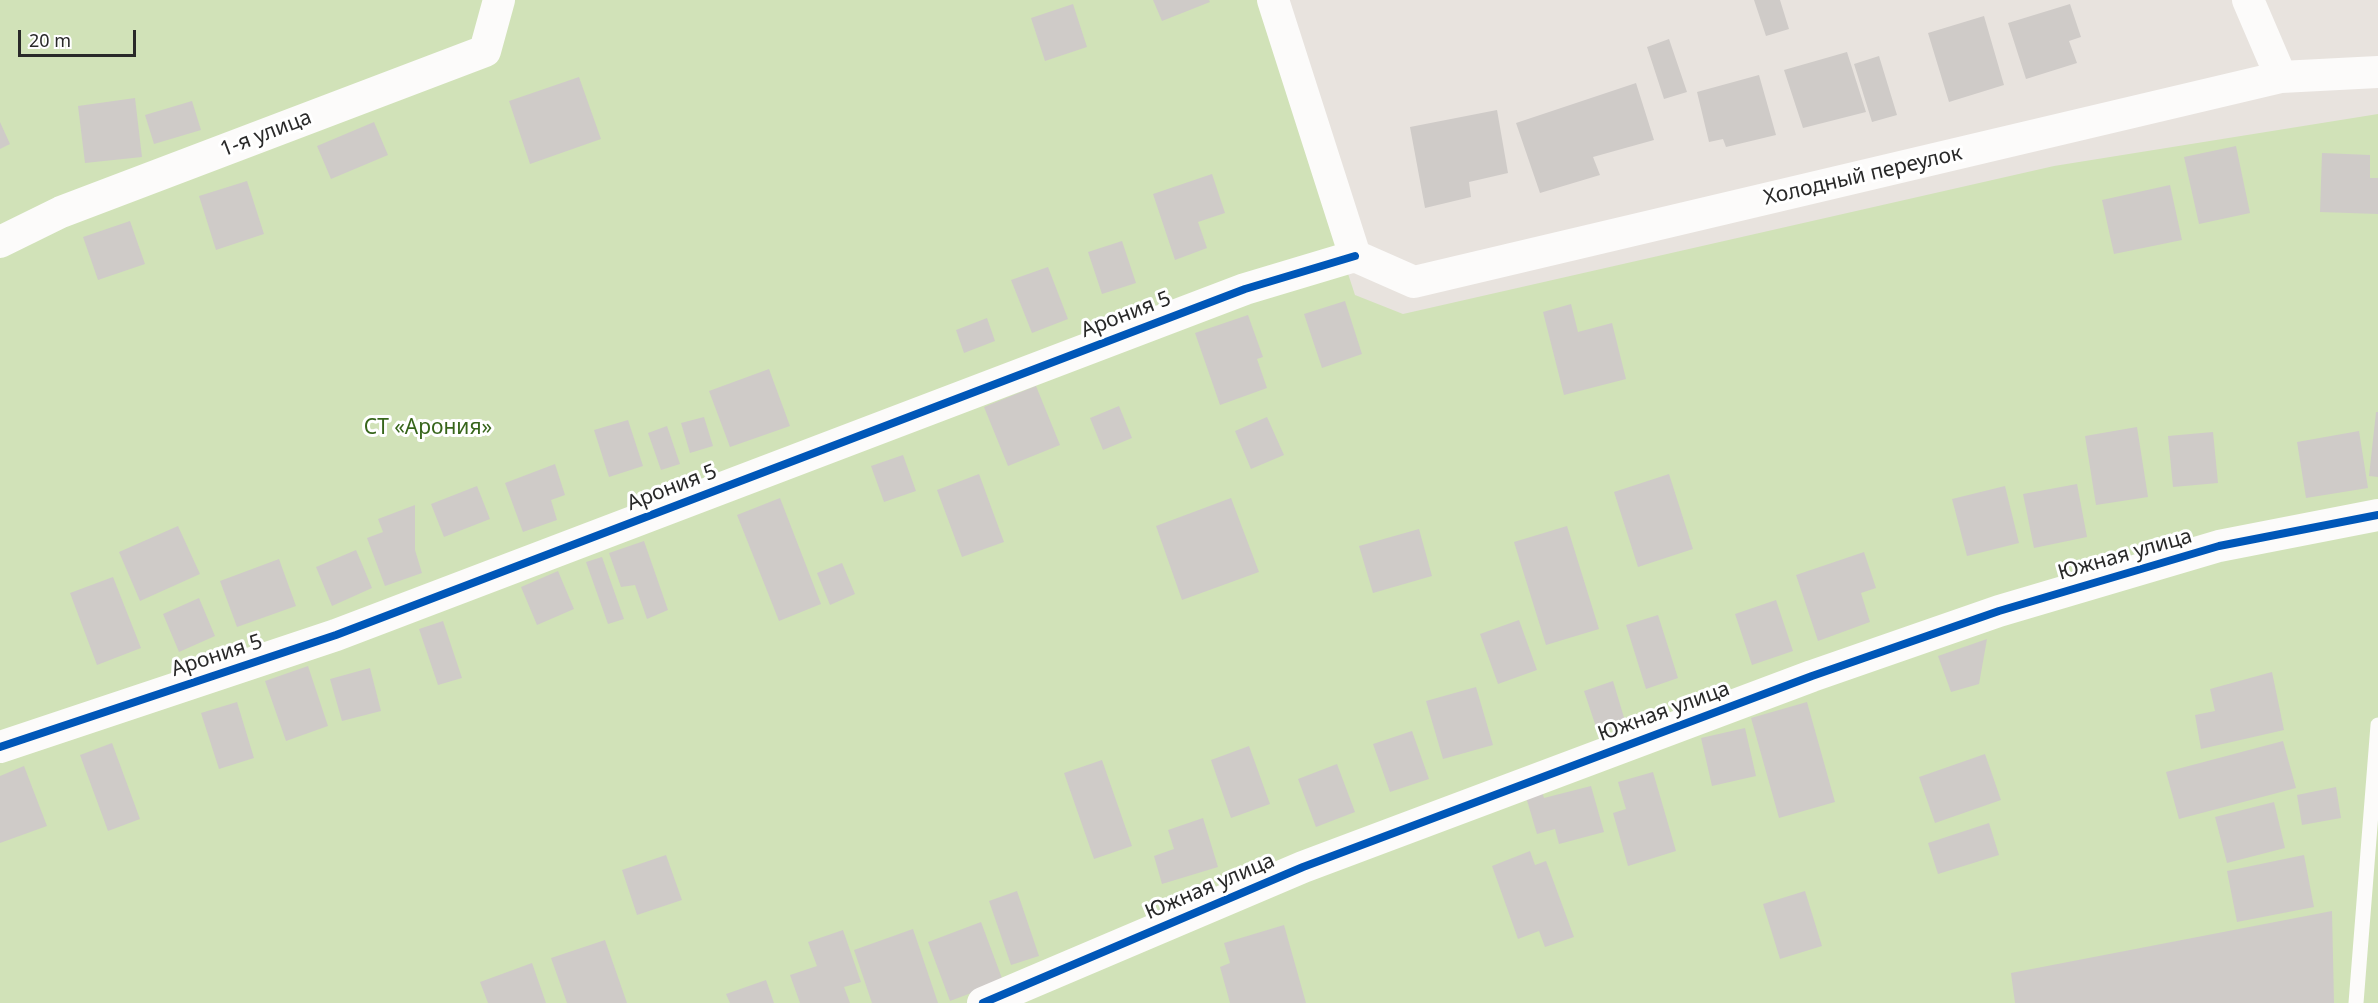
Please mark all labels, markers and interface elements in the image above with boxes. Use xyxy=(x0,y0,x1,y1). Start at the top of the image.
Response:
scale bar xyxy=(21,18,140,56)
text: 20 m xyxy=(29,28,71,52)
street label: 1-я улица xyxy=(217,105,315,163)
street label: Холодный переулок xyxy=(1761,141,1965,211)
street label: Арония 5 xyxy=(1078,286,1174,344)
park label: СТ «Арония» xyxy=(364,415,492,441)
street label: Арония 5 xyxy=(624,459,720,517)
street label: Южная улица xyxy=(2055,524,2195,586)
street label: Арония 5 xyxy=(168,629,266,683)
street label: Южная улица xyxy=(1595,677,1733,747)
street label: Южная улица xyxy=(1141,848,1279,926)

